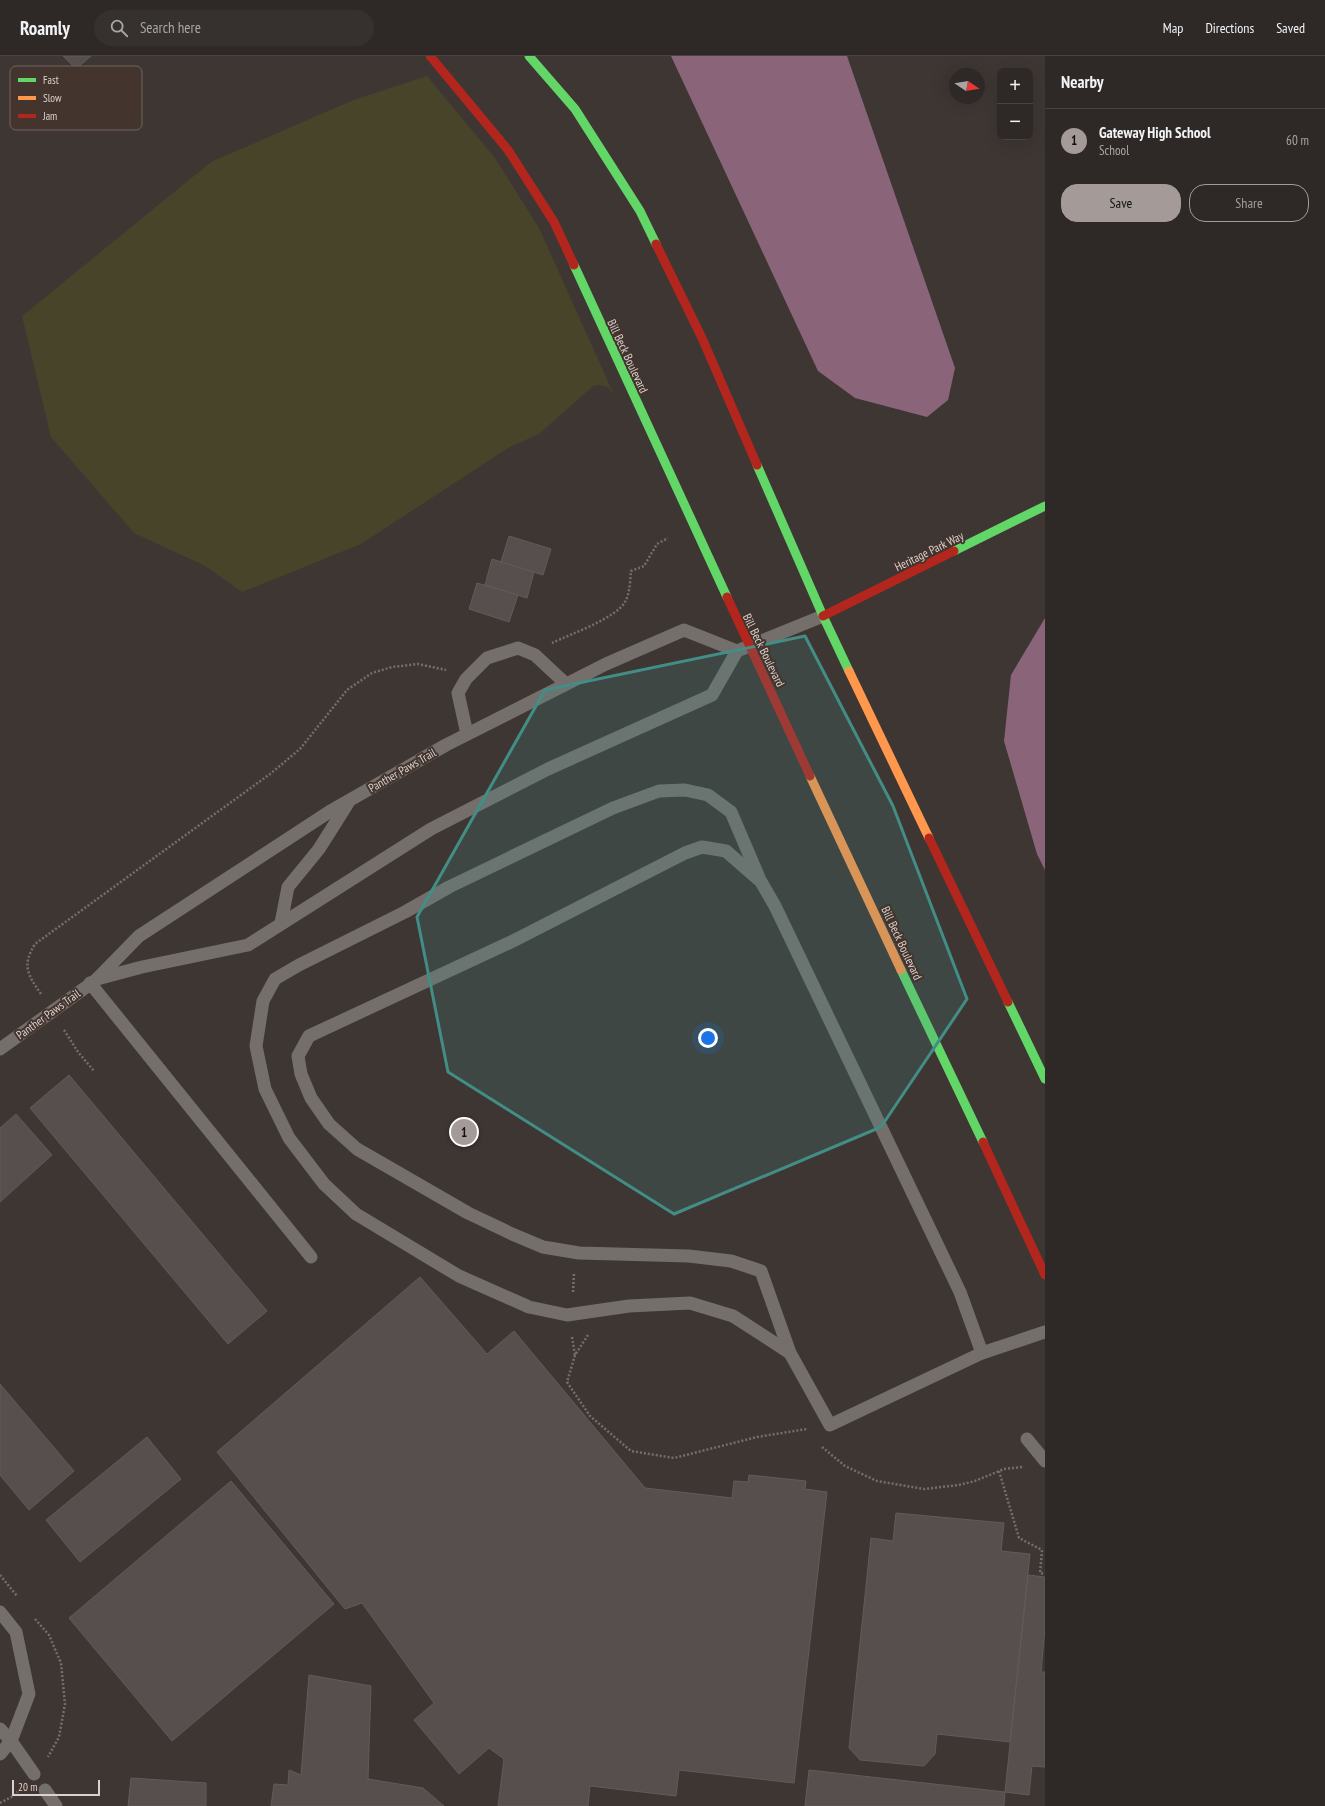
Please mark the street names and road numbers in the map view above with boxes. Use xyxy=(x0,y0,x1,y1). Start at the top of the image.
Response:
street label: Bill Beck Boulevard xyxy=(604,317,652,395)
street label: Heritage Park Way xyxy=(892,528,966,574)
street label: Bill Beck Boulevard xyxy=(740,611,788,689)
street label: Panther Paws Trail xyxy=(366,745,439,795)
street label: Bill Beck Boulevard xyxy=(878,904,926,982)
street label: Panther Paws Trail xyxy=(13,986,83,1042)

